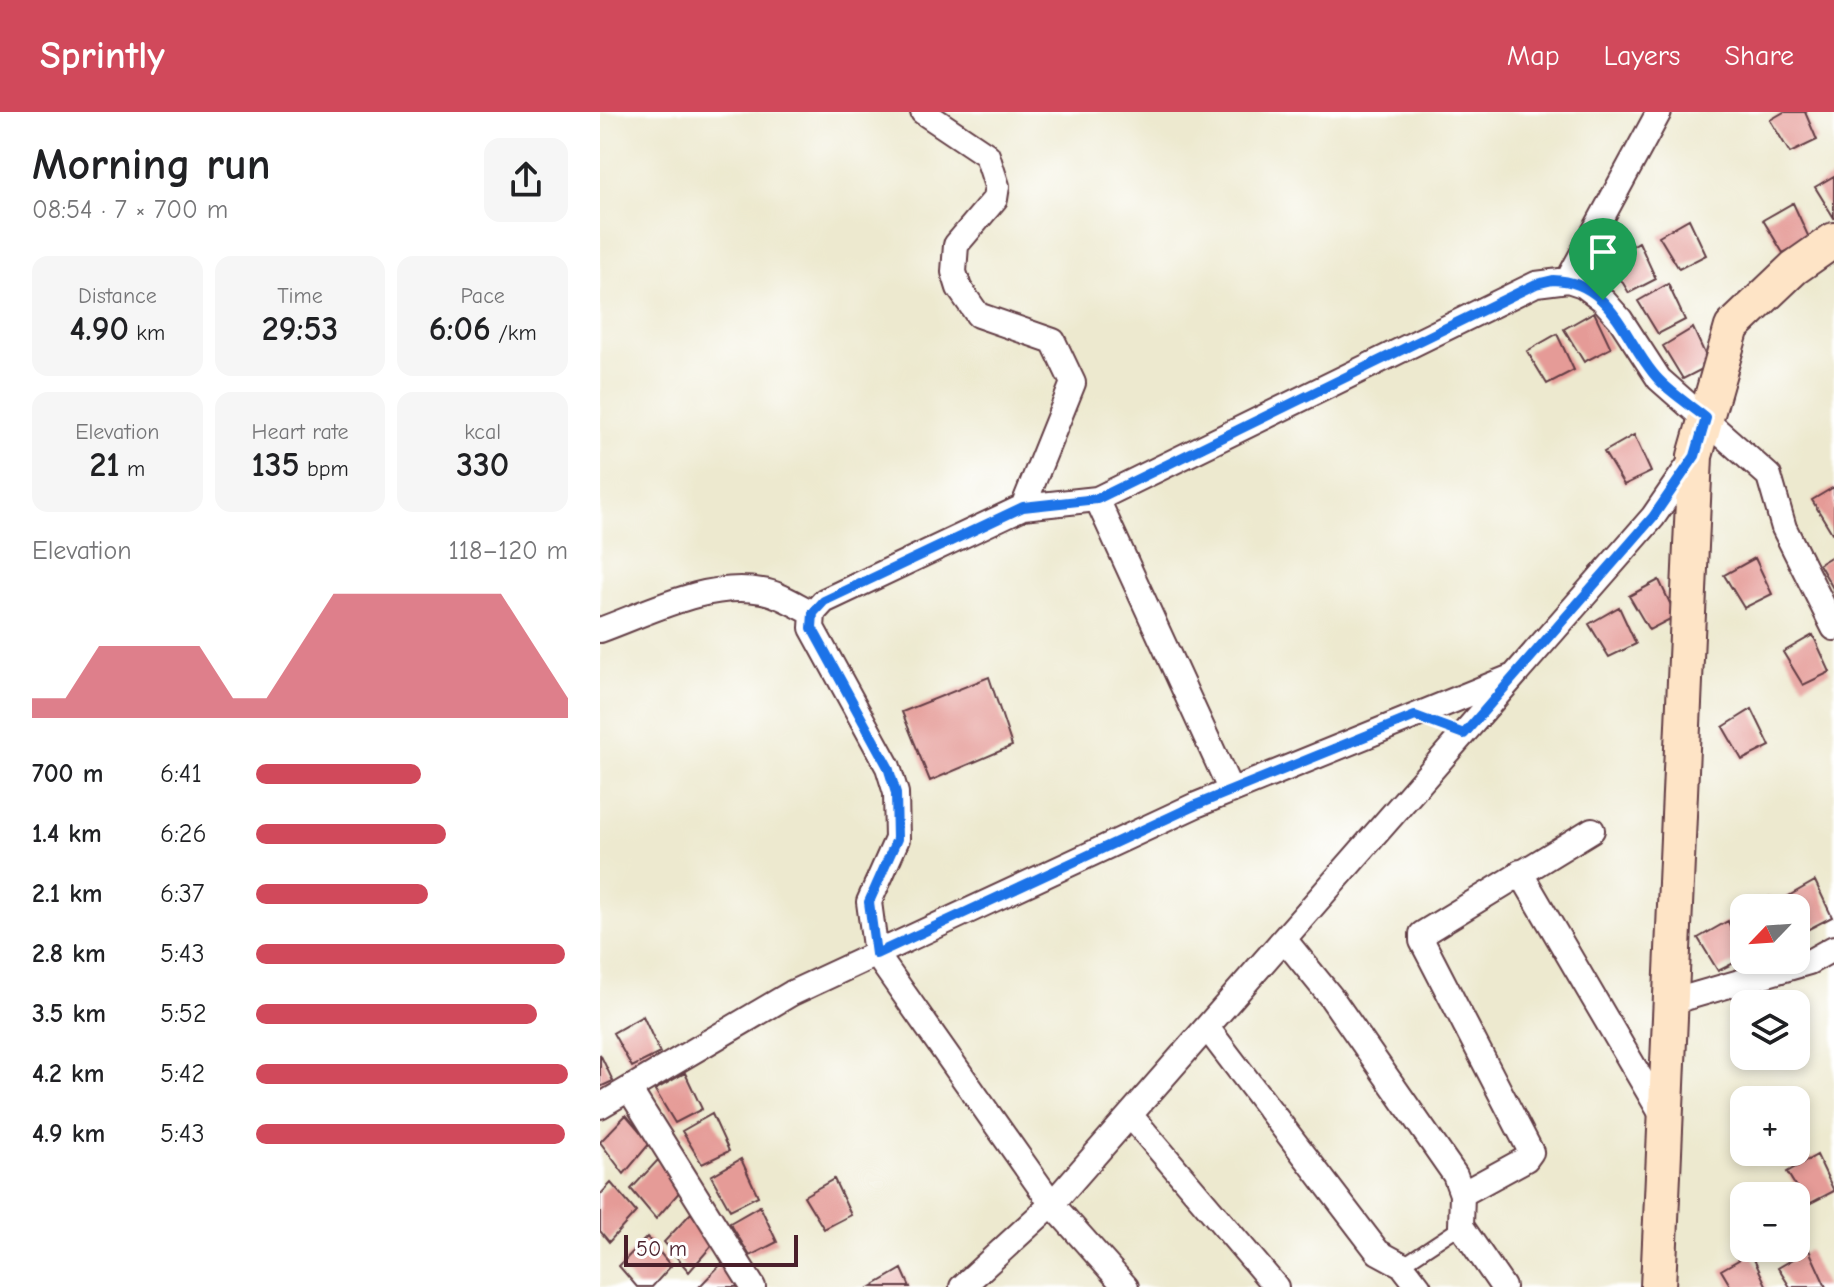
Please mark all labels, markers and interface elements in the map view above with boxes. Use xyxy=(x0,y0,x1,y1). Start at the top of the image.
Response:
text: Sprintly xyxy=(40,34,165,78)
text: Map xyxy=(1507,40,1560,72)
text: Layers xyxy=(1604,40,1680,72)
text: Share xyxy=(1724,40,1794,72)
button: share xyxy=(484,138,568,222)
text: Morning run xyxy=(32,139,271,190)
text: 08:54 · 7 × 700 m xyxy=(32,195,228,225)
pin xyxy=(1569,218,1637,300)
icon: arrive xyxy=(1581,230,1625,274)
text: Distance xyxy=(78,283,157,309)
text: Time xyxy=(277,283,323,309)
text: Pace xyxy=(460,283,505,309)
text: 4.90 xyxy=(70,309,129,349)
text: 29:53 xyxy=(262,309,338,349)
text: 6:06 xyxy=(429,309,491,349)
text: km xyxy=(129,320,165,346)
text: /km xyxy=(491,320,537,346)
text: Elevation xyxy=(75,419,159,445)
text: Heart rate xyxy=(251,419,348,445)
text: kcal xyxy=(464,419,501,445)
text: 21 xyxy=(89,445,120,485)
text: 135 xyxy=(251,445,300,485)
text: 330 xyxy=(456,445,509,485)
text: m xyxy=(120,456,145,482)
text: bpm xyxy=(300,456,349,482)
text: Elevation xyxy=(32,536,132,566)
text: 118–120 m xyxy=(449,536,568,566)
text: 700 m xyxy=(32,759,103,789)
text: 6:41 xyxy=(160,759,202,789)
text: 1.4 km xyxy=(32,819,102,849)
text: 6:26 xyxy=(160,819,207,849)
text: 2.1 km xyxy=(32,879,103,909)
text: 6:37 xyxy=(160,879,204,909)
north arrow xyxy=(1730,894,1810,974)
map controls xyxy=(1730,894,1810,1262)
text: 2.8 km xyxy=(32,939,106,969)
text: 5:43 xyxy=(160,939,205,969)
button: layers xyxy=(1730,990,1810,1070)
text: 3.5 km xyxy=(32,999,106,1029)
text: 5:52 xyxy=(160,999,207,1029)
text: 4.2 km xyxy=(32,1059,104,1089)
text: 5:42 xyxy=(160,1059,205,1089)
button: + xyxy=(1730,1086,1810,1166)
text: 4.9 km xyxy=(32,1119,105,1149)
text: 5:43 xyxy=(160,1119,205,1149)
button: − xyxy=(1730,1182,1810,1262)
scale bar xyxy=(624,1231,798,1267)
text: 50 m xyxy=(636,1236,687,1262)

